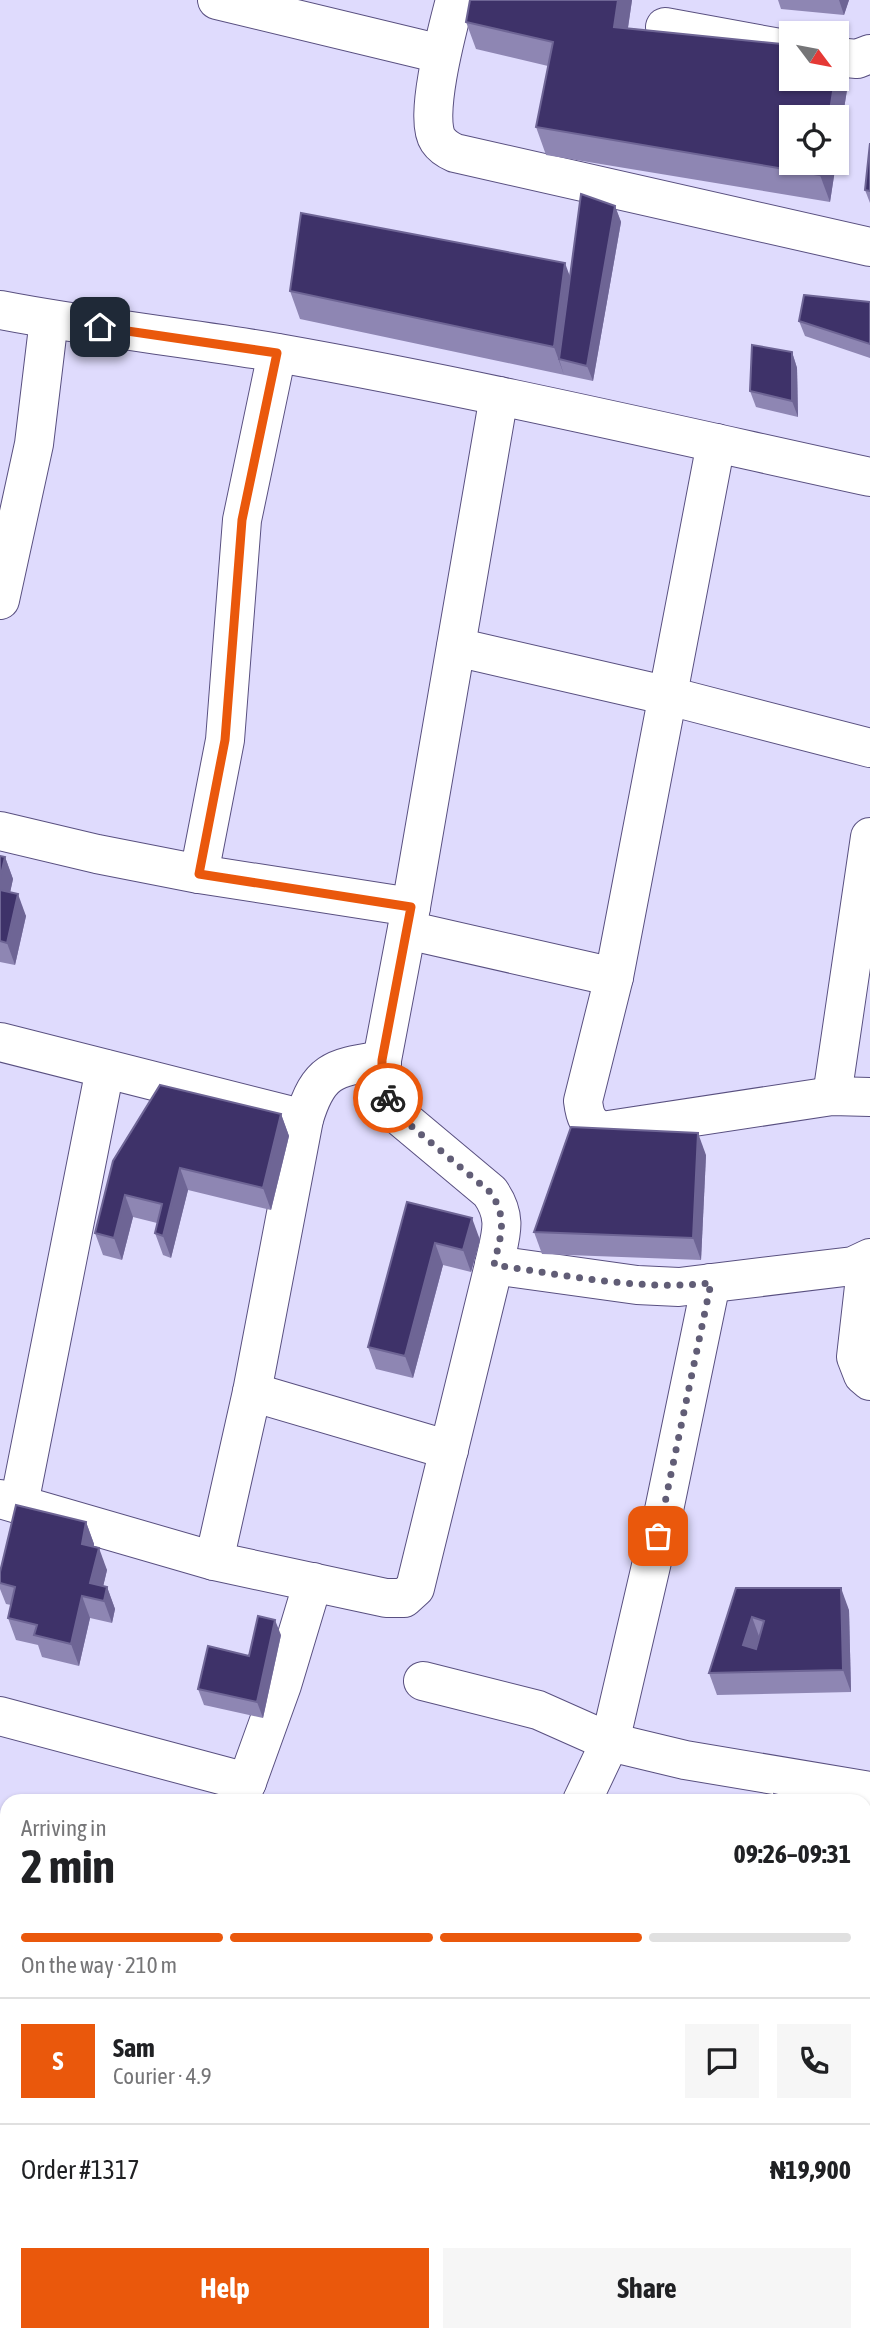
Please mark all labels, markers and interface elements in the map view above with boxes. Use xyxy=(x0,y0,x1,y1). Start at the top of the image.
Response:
north arrow xyxy=(779,21,849,91)
map controls xyxy=(779,21,849,175)
button: locate xyxy=(779,105,849,175)
pin xyxy=(70,297,130,357)
icon: home xyxy=(81,308,119,346)
courier xyxy=(353,1063,423,1133)
icon: bike xyxy=(369,1079,407,1117)
pin xyxy=(628,1506,688,1566)
icon: bag xyxy=(639,1517,677,1555)
text: Arriving in xyxy=(21,1815,107,1841)
text: 09:26–09:31 xyxy=(734,1839,851,1869)
text: 2 min xyxy=(21,1840,115,1893)
text: On the way · 210 m xyxy=(21,1952,177,1978)
button: chat xyxy=(685,2024,759,2098)
button: phone xyxy=(777,2024,851,2098)
text: Sam xyxy=(113,2033,155,2063)
text: S xyxy=(53,2046,63,2076)
text: Courier · 4.9 xyxy=(113,2063,212,2089)
text: Order #1317 xyxy=(21,2155,140,2185)
text: ₦19,900 xyxy=(770,2155,851,2185)
button: Help xyxy=(21,2248,429,2328)
button: Share xyxy=(443,2248,851,2328)

